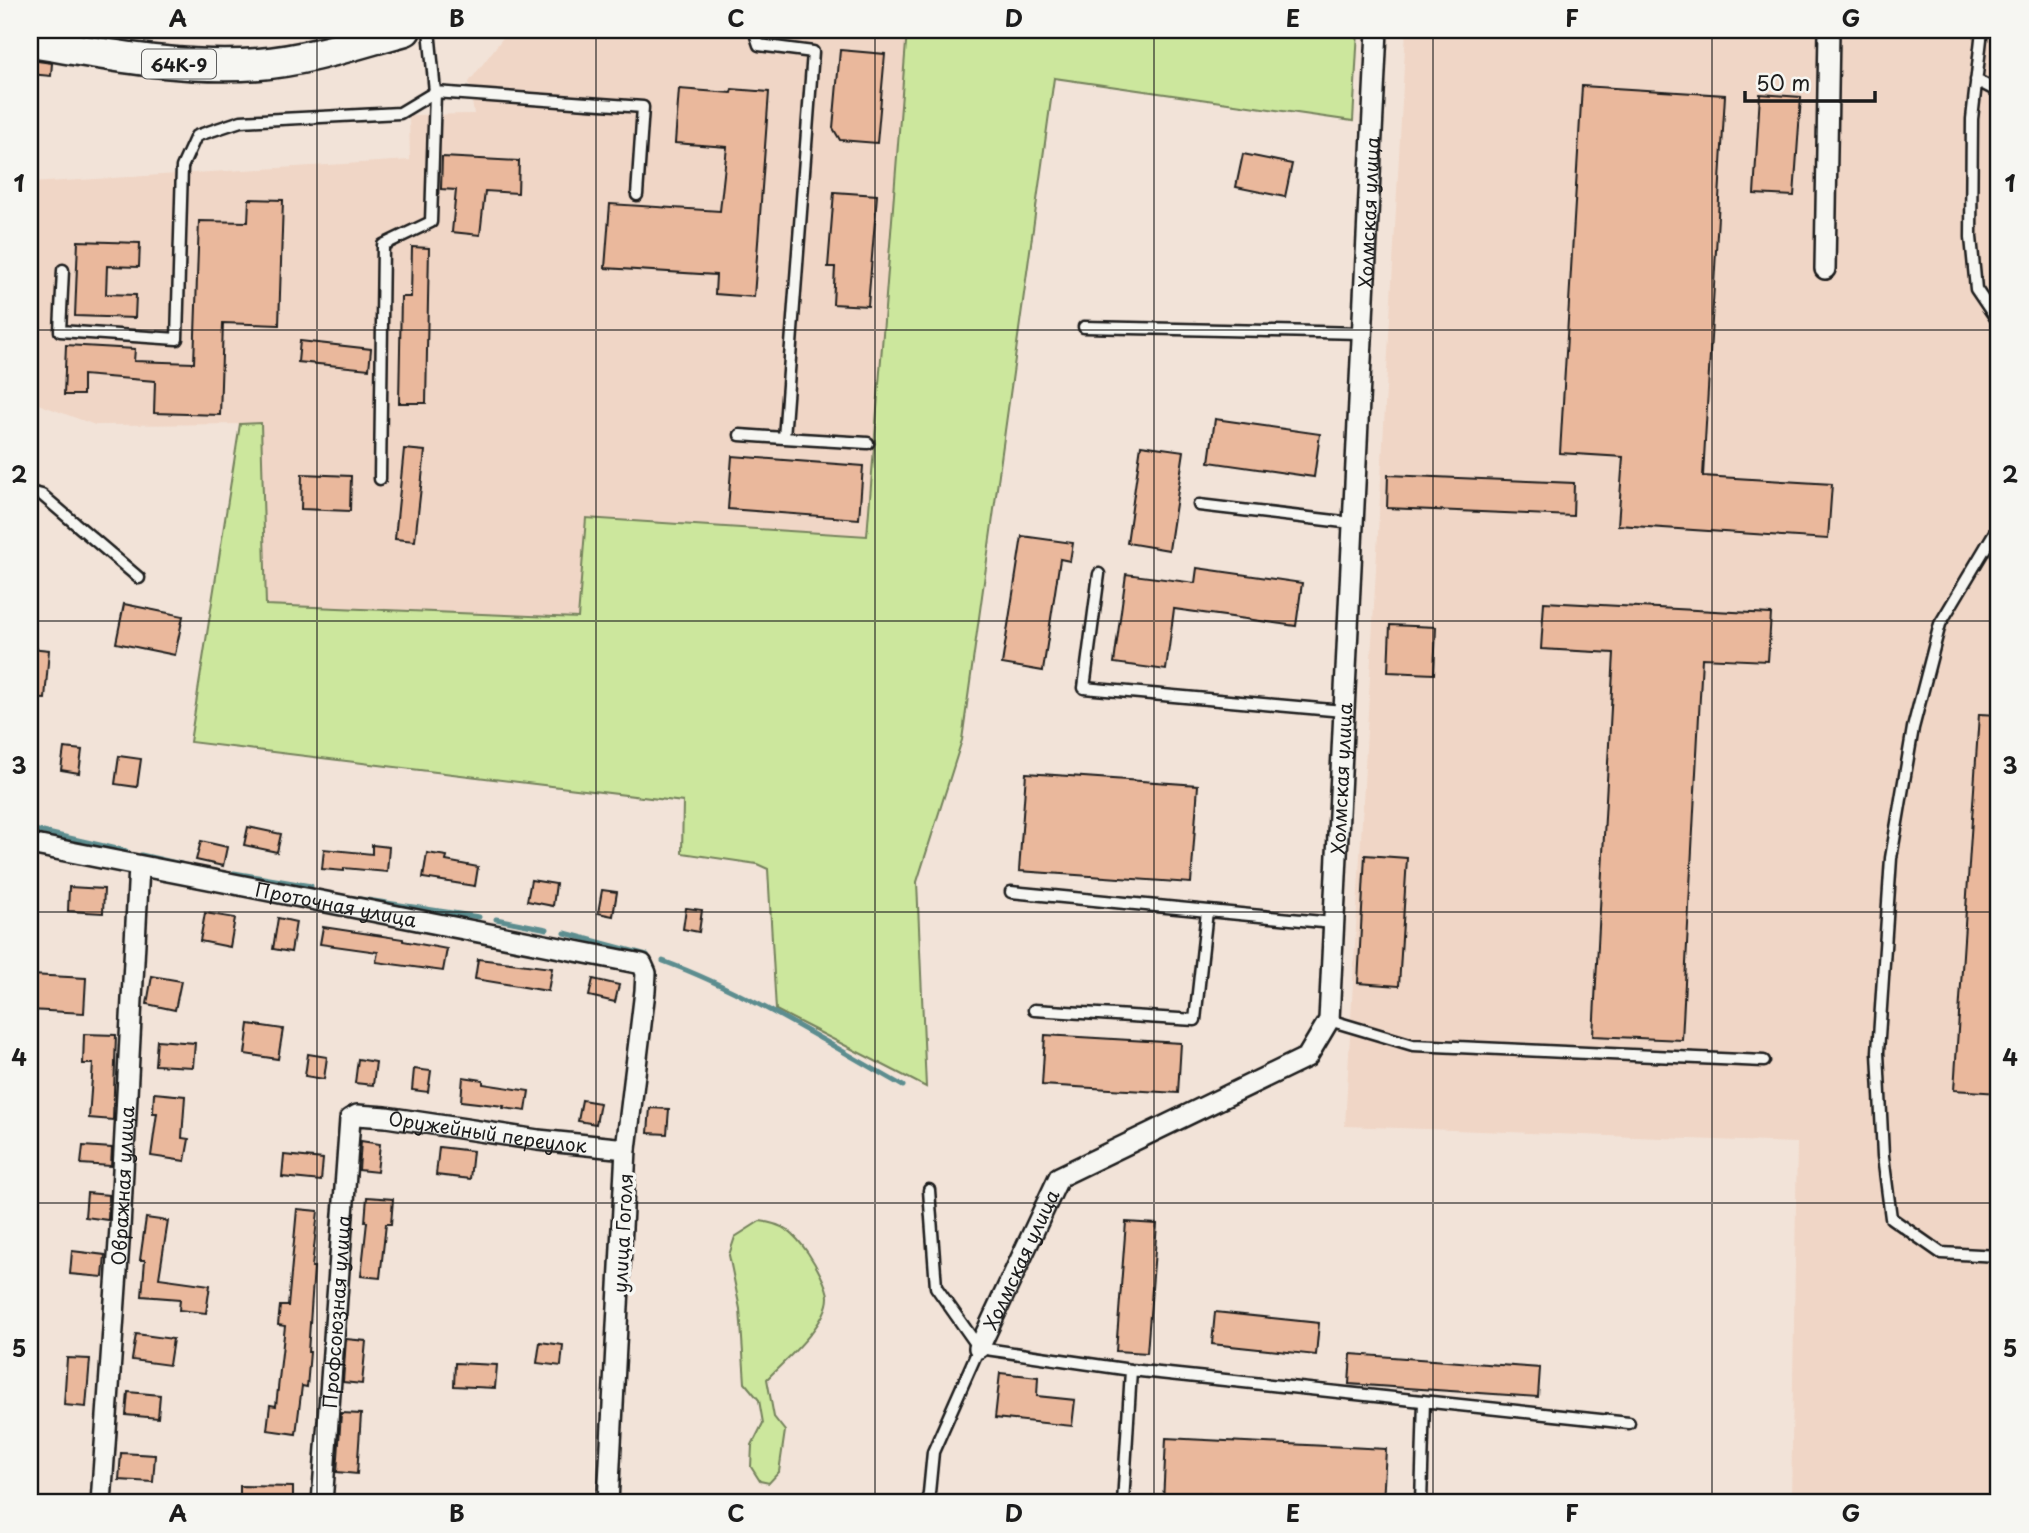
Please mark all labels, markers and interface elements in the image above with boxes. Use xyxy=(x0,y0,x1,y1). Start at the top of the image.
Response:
text: A xyxy=(169,0,187,35)
text: B xyxy=(449,0,465,35)
text: C xyxy=(727,0,745,35)
text: D xyxy=(1005,0,1023,35)
text: E xyxy=(1286,0,1300,35)
text: F xyxy=(1565,0,1579,35)
text: G xyxy=(1842,0,1860,35)
road number: 64К-9 xyxy=(142,50,216,78)
scale bar xyxy=(1745,60,1875,104)
text: 50 m xyxy=(1756,66,1810,98)
street label: Холмская улица xyxy=(1351,136,1386,289)
text: 1 xyxy=(14,165,25,200)
text: 1 xyxy=(2005,165,2016,200)
text: 2 xyxy=(11,456,27,491)
text: 2 xyxy=(2002,456,2018,491)
street label: Холмская улица xyxy=(1323,702,1358,855)
text: 3 xyxy=(11,747,27,782)
text: 3 xyxy=(2002,747,2018,782)
street label: Проточная улица xyxy=(253,875,419,934)
text: 4 xyxy=(11,1039,27,1074)
text: 4 xyxy=(2002,1039,2018,1074)
street label: Оружейный переулок xyxy=(387,1104,589,1159)
street label: Овражная улица xyxy=(103,1105,140,1266)
street label: улица Гоголя xyxy=(605,1173,639,1293)
street label: Холмская улица xyxy=(976,1184,1065,1334)
street label: Профсоюзная улица xyxy=(315,1214,357,1409)
text: 5 xyxy=(12,1330,26,1365)
text: 5 xyxy=(2003,1330,2017,1365)
text: A xyxy=(169,1495,187,1530)
text: B xyxy=(449,1495,465,1530)
text: C xyxy=(727,1495,745,1530)
text: D xyxy=(1005,1495,1023,1530)
text: E xyxy=(1286,1495,1300,1530)
text: F xyxy=(1565,1495,1579,1530)
text: G xyxy=(1842,1495,1860,1530)

